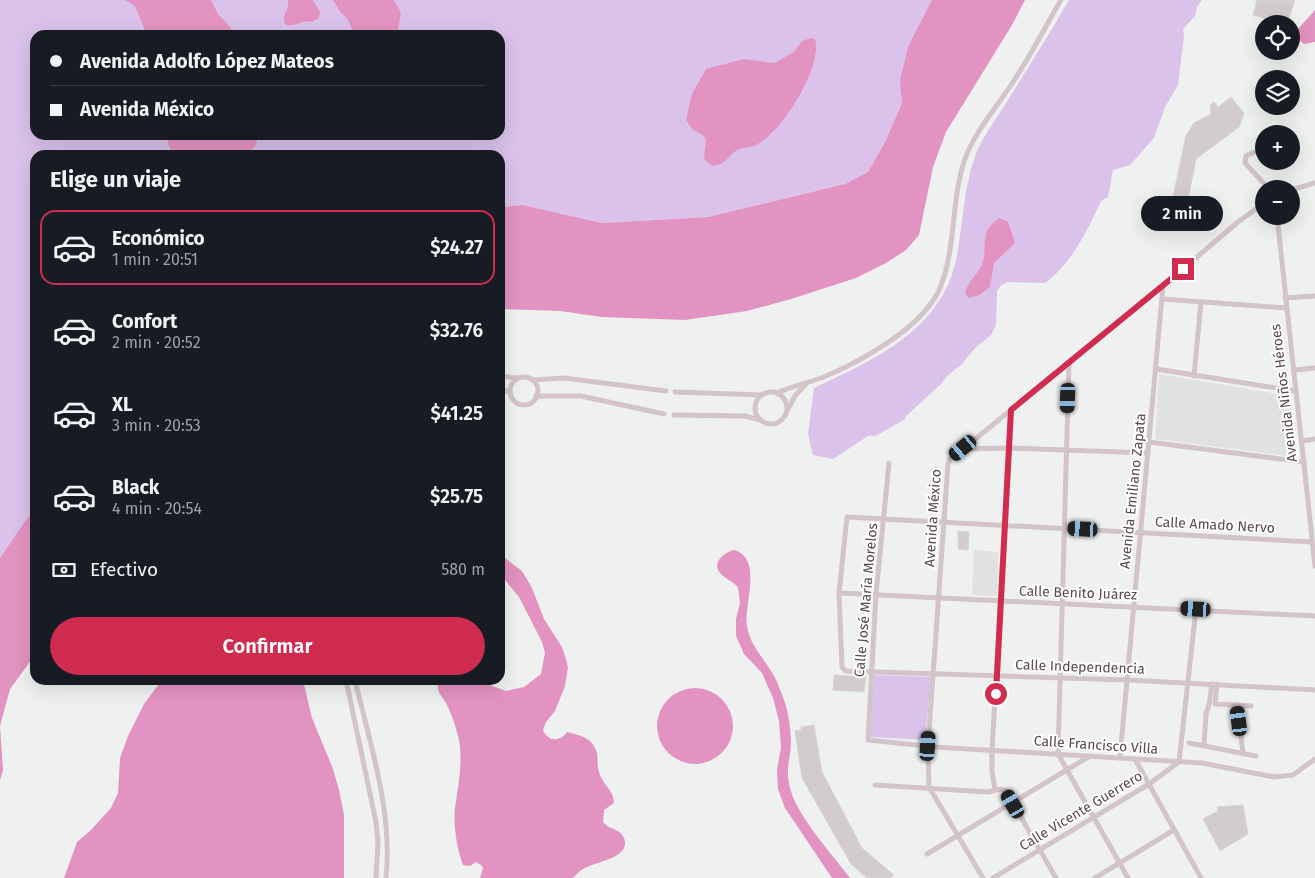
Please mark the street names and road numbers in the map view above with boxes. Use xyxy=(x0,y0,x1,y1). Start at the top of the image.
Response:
street label: Avenida Niños Héroes xyxy=(1267,323,1301,463)
street label: Avenida Emiliano Zapata xyxy=(1116,412,1150,570)
street label: Avenida México xyxy=(921,468,945,568)
street label: Calle Amado Nervo xyxy=(1155,513,1275,537)
street label: Calle José María Morelos xyxy=(851,522,881,678)
street label: Calle Benito Juárez xyxy=(1019,582,1137,604)
street label: Calle Independencia xyxy=(1015,656,1145,678)
street label: Calle Francisco Villa xyxy=(1033,732,1159,758)
street label: Calle Vicente Guerrero xyxy=(1016,768,1146,854)

